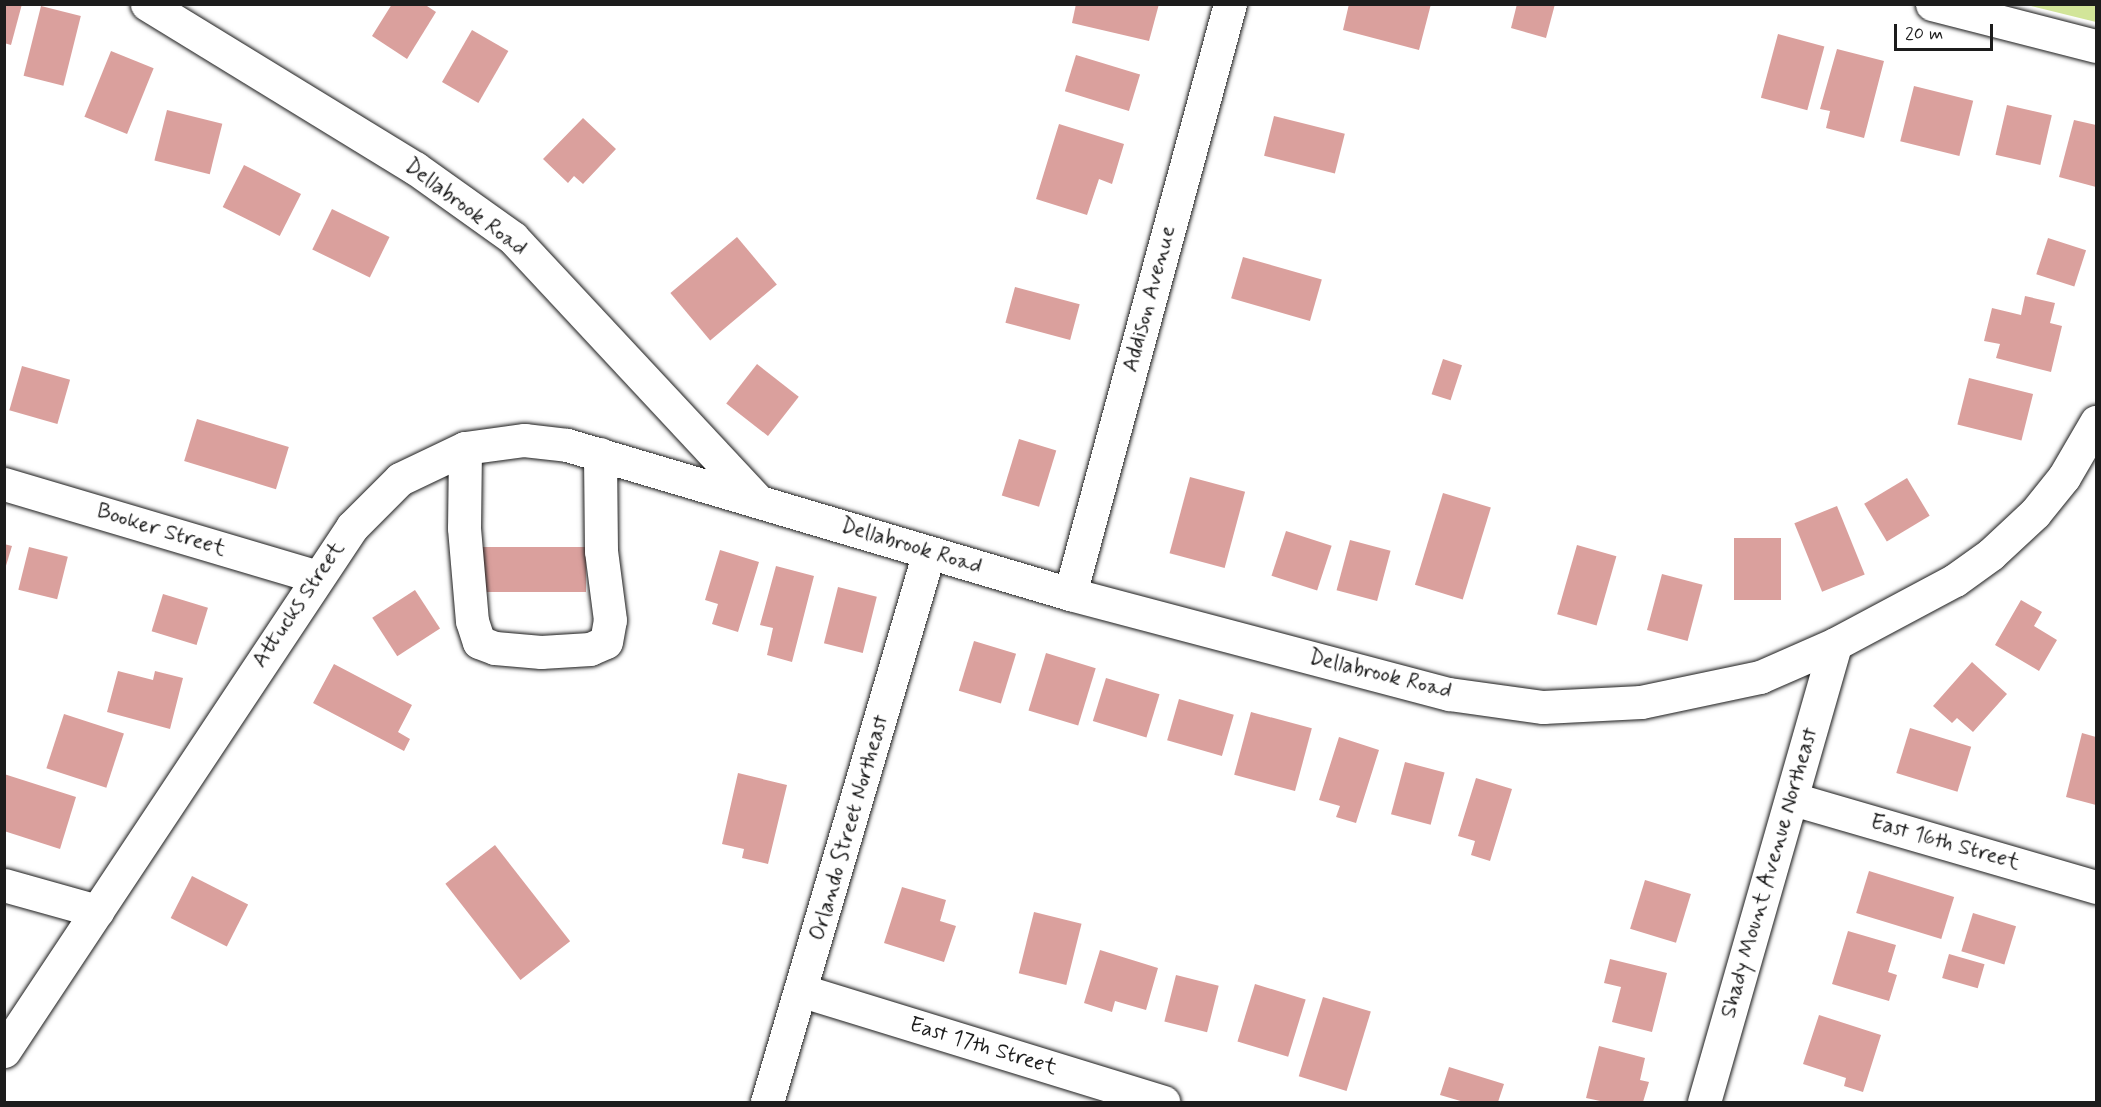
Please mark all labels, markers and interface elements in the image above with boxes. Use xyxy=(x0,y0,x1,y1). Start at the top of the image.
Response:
scale bar xyxy=(1897,12,1996,50)
text: 20 m xyxy=(1905,22,1943,46)
street label: Dellabrook Road xyxy=(399,154,531,262)
street label: Addison Avenue xyxy=(1119,226,1181,372)
street label: Booker Street xyxy=(93,499,229,563)
street label: Dellabrook Road xyxy=(838,513,984,581)
street label: Attucks Street xyxy=(247,537,351,673)
street label: Dellabrook Road xyxy=(1307,645,1453,705)
street label: Orlando Street Northeast xyxy=(804,710,896,946)
street label: Shady Mount Avenue Northeast xyxy=(1717,730,1823,1016)
street label: East 16th Street xyxy=(1867,809,2023,877)
street label: East 17th Street xyxy=(906,1012,1060,1082)

